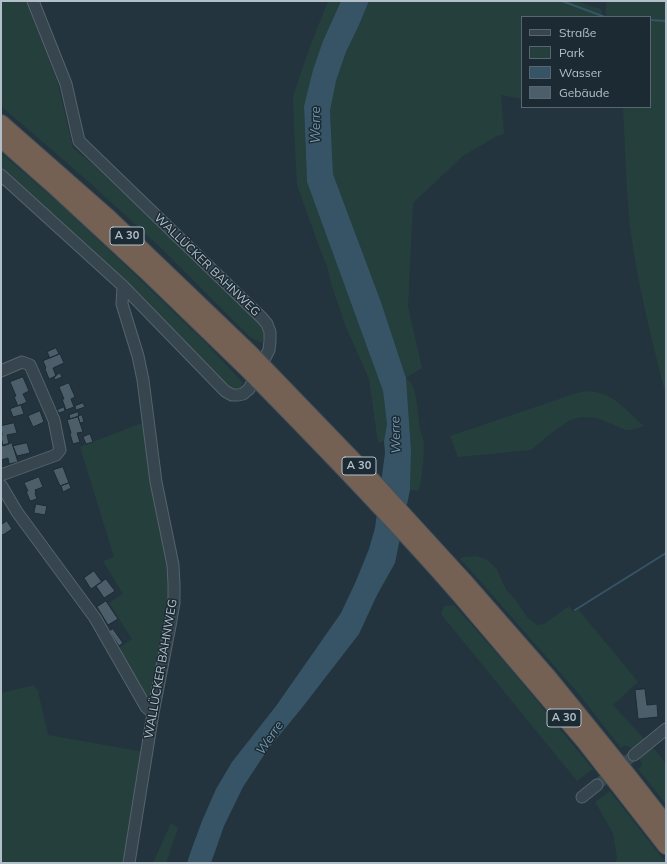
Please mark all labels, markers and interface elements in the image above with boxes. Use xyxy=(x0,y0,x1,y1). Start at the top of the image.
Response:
legend xyxy=(521,16,651,108)
text: Straße xyxy=(559,25,596,40)
text: Park xyxy=(559,45,584,60)
text: Wasser xyxy=(559,65,602,80)
text: Gebäude xyxy=(559,85,609,100)
water label: Werre xyxy=(308,106,324,144)
street label: WALLÜCKER BAHNWEG xyxy=(151,211,263,319)
road number: A 30 xyxy=(110,227,144,245)
water label: Werre xyxy=(388,416,404,454)
road number: A 30 xyxy=(342,457,376,475)
street label: WALLÜCKER BAHNWEG xyxy=(142,598,180,740)
road number: A 30 xyxy=(547,709,581,727)
water label: Werre xyxy=(253,718,287,758)

